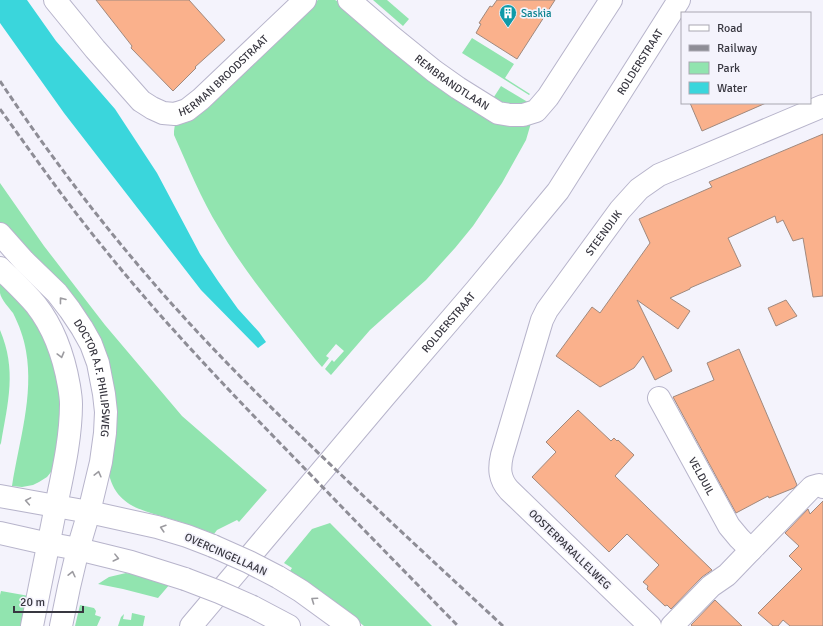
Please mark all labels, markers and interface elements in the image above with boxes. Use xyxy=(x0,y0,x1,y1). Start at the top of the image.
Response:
building icon: Saskia xyxy=(498,3,518,28)
place label: Saskia xyxy=(521,7,552,20)
legend xyxy=(681,12,811,104)
text: Road xyxy=(717,21,743,36)
street label: ROLDERSTRAAT xyxy=(615,26,666,97)
street label: HERMAN BROODSTRAAT xyxy=(177,32,271,119)
text: Railway xyxy=(717,41,757,56)
street label: REMBRANDTLAAN xyxy=(412,52,492,113)
text: Park xyxy=(717,61,740,76)
text: Water xyxy=(717,81,748,96)
street label: STEENDIJK xyxy=(583,207,625,258)
street label: ROLDERSTRAAT xyxy=(419,289,479,355)
one-way arrow xyxy=(59,297,66,304)
street label: DOCTOR A.F. PHILIPSWEG xyxy=(71,317,112,438)
one-way arrow xyxy=(57,352,65,358)
street label: VELDUIL xyxy=(686,455,717,498)
one-way arrow xyxy=(94,471,102,477)
one-way arrow xyxy=(25,497,31,506)
street label: OOSTERPARALLELWEG xyxy=(526,507,614,592)
one-way arrow xyxy=(160,525,167,533)
street label: OVERCINGELLAAN xyxy=(183,530,269,578)
one-way arrow xyxy=(112,554,119,562)
one-way arrow xyxy=(67,571,75,577)
scale bar xyxy=(14,588,83,614)
text: 20 m xyxy=(20,595,45,610)
one-way arrow xyxy=(311,597,318,605)

